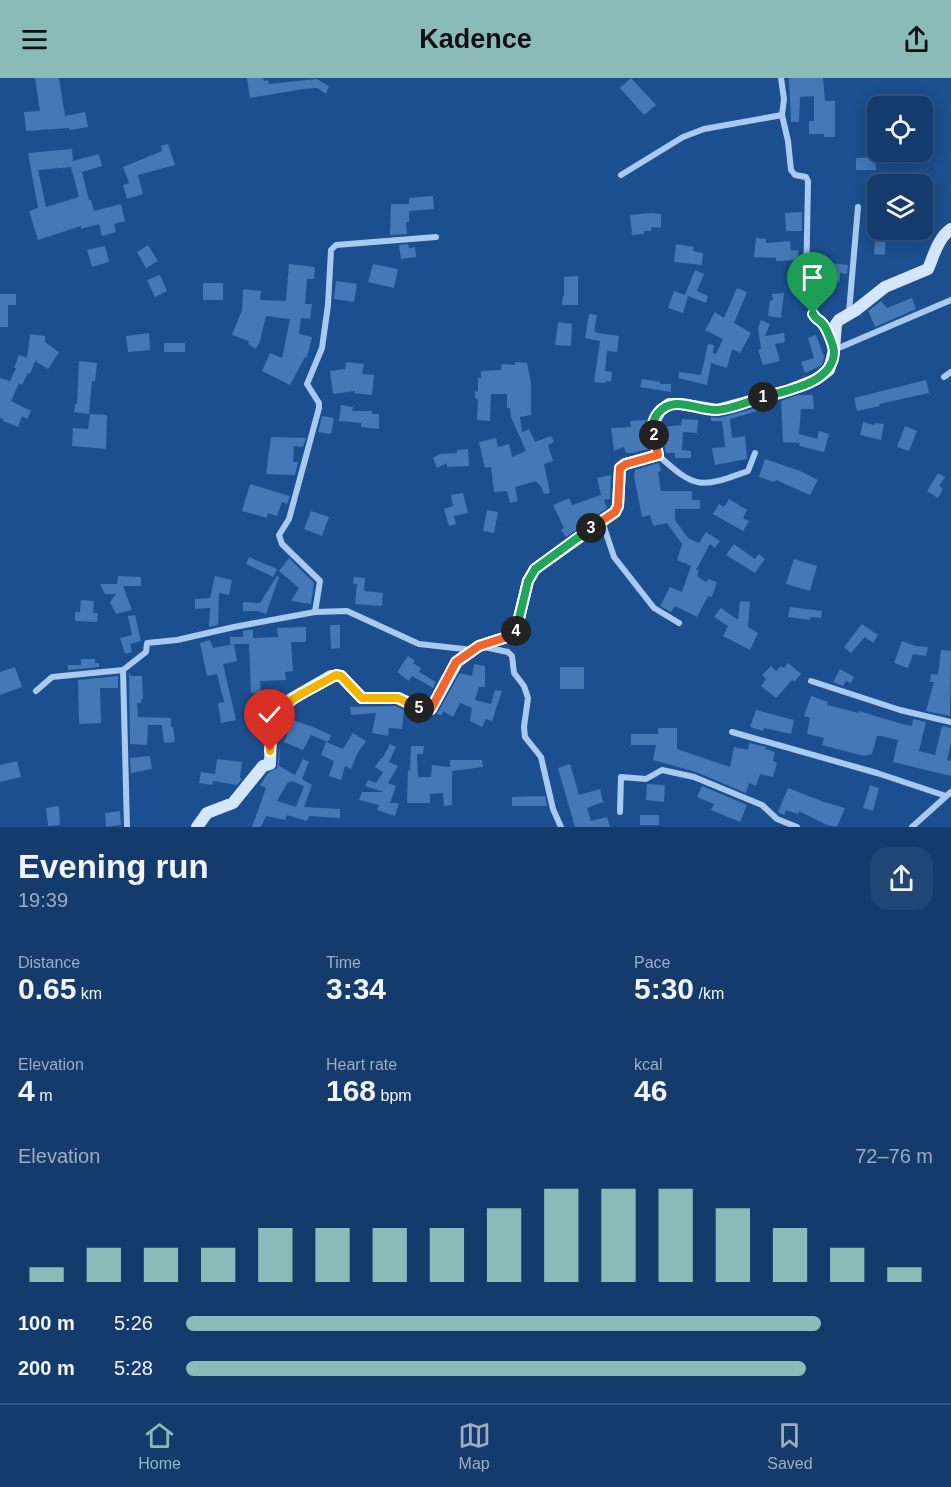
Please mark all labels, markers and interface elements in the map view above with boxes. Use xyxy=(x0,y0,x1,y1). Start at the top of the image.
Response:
icon: menu xyxy=(18,23,51,56)
icon: share xyxy=(900,23,933,56)
text: Kadence xyxy=(419,24,532,54)
map controls xyxy=(867,96,933,240)
button: locate xyxy=(867,96,933,162)
button: layers xyxy=(867,174,933,240)
pin xyxy=(787,252,838,314)
icon: arrive xyxy=(796,261,829,294)
pin: 1 xyxy=(748,382,778,412)
text: 1 xyxy=(759,388,767,405)
pin: 2 xyxy=(639,420,669,450)
text: 2 xyxy=(650,426,658,443)
pin: 3 xyxy=(576,513,606,543)
text: 3 xyxy=(587,519,595,536)
pin: 4 xyxy=(501,616,531,646)
text: 4 xyxy=(512,622,520,639)
pin xyxy=(244,689,295,751)
pin: 5 xyxy=(404,693,434,723)
icon: check xyxy=(253,698,286,731)
text: 5 xyxy=(415,699,423,716)
button: share xyxy=(870,847,933,910)
text: Evening run xyxy=(18,848,209,885)
text: 19:39 xyxy=(18,889,68,911)
text: Distance xyxy=(18,954,80,971)
text: Time xyxy=(326,954,361,971)
text: Pace xyxy=(634,954,670,971)
text: 0.65 xyxy=(18,972,76,1005)
text: 3:34 xyxy=(326,972,386,1005)
text: 5:30 xyxy=(634,972,694,1005)
text: km xyxy=(76,985,102,1002)
text: /km xyxy=(694,985,724,1002)
text: Elevation xyxy=(18,1056,84,1073)
text: Heart rate xyxy=(326,1056,397,1073)
text: kcal xyxy=(634,1056,662,1073)
text: 4 xyxy=(18,1074,35,1107)
text: 168 xyxy=(326,1074,376,1107)
text: 46 xyxy=(634,1074,667,1107)
text: m xyxy=(35,1087,52,1104)
text: bpm xyxy=(376,1087,412,1104)
text: Elevation xyxy=(18,1145,100,1167)
text: 72–76 m xyxy=(855,1145,933,1167)
text: 100 m xyxy=(18,1312,75,1334)
text: 5:26 xyxy=(114,1312,153,1334)
text: 200 m xyxy=(18,1357,75,1379)
text: 5:28 xyxy=(114,1357,153,1379)
tab: Home xyxy=(138,1419,181,1473)
tab: Map xyxy=(458,1419,491,1473)
tab: Saved xyxy=(767,1419,813,1473)

